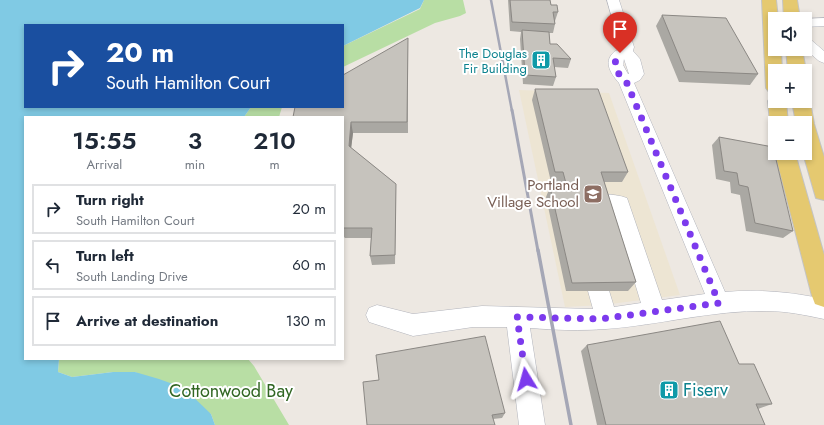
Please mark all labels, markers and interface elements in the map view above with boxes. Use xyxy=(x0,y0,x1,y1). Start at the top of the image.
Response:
pin xyxy=(603,12,637,53)
map controls xyxy=(768,12,812,160)
button: sound xyxy=(768,12,812,56)
icon: arrive xyxy=(609,18,631,40)
text: 20 m xyxy=(106,32,174,73)
icon: right xyxy=(40,40,92,92)
place label: The Douglas Fir Building xyxy=(459,44,527,78)
building icon: The Douglas Fir Building xyxy=(530,49,552,71)
button: + xyxy=(768,64,812,108)
text: South Hamilton Court xyxy=(106,70,270,96)
button: − xyxy=(768,116,812,160)
text: 15:55 xyxy=(72,123,136,158)
text: 3 xyxy=(188,123,202,158)
text: 210 xyxy=(253,123,296,158)
text: Arrival xyxy=(86,155,122,174)
text: min xyxy=(185,155,205,174)
text: m xyxy=(269,155,280,174)
place label: Portland Village School xyxy=(487,174,579,213)
school or university icon: Portland Village School xyxy=(582,183,604,205)
text: Turn right xyxy=(76,189,144,211)
icon: right xyxy=(42,198,64,220)
text: 20 m xyxy=(292,198,326,220)
text: South Hamilton Court xyxy=(76,211,194,230)
text: Turn left xyxy=(76,245,134,267)
icon: left xyxy=(42,254,64,276)
text: 60 m xyxy=(292,254,326,276)
text: South Landing Drive xyxy=(76,267,188,286)
icon: arrive xyxy=(42,310,64,332)
text: Arrive at destination xyxy=(76,310,218,332)
text: 130 m xyxy=(286,310,326,332)
position arrow xyxy=(505,358,547,400)
place label: Fiserv xyxy=(683,377,728,403)
park label: Cottonwood Bay xyxy=(169,378,293,404)
building icon: Fiserv xyxy=(658,379,680,401)

